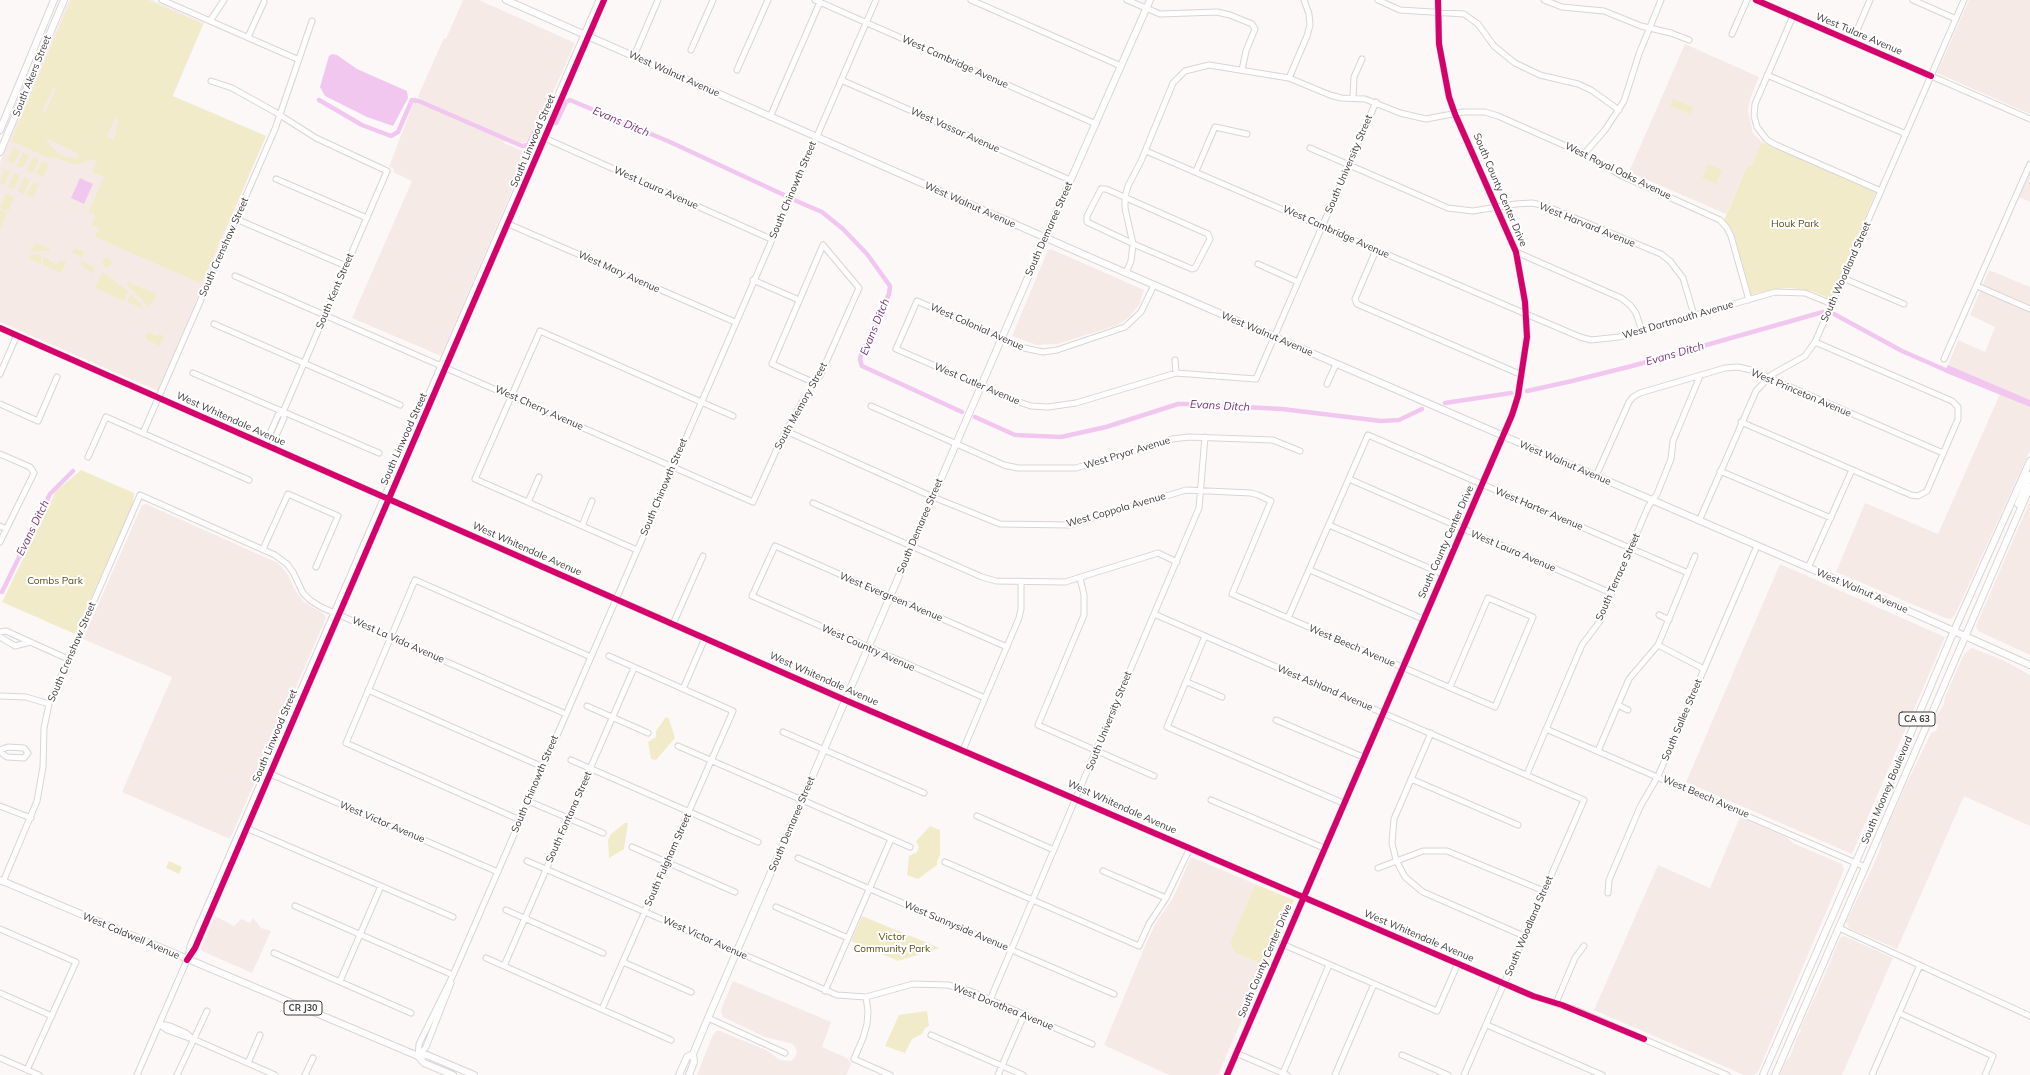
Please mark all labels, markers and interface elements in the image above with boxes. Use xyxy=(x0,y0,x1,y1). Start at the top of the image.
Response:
street label: West Tulare Avenue xyxy=(1814,10,1904,58)
street label: West Cambridge Avenue xyxy=(900,33,1010,91)
street label: South Akers Street xyxy=(10,34,54,118)
street label: West Walnut Avenue xyxy=(627,48,721,100)
street label: South Linwood Street xyxy=(508,93,558,189)
water label: Evans Ditch xyxy=(591,104,651,140)
street label: West Vassar Avenue xyxy=(909,105,1001,155)
street label: South University Street xyxy=(1323,113,1375,215)
street label: South County Center Drive xyxy=(1471,131,1529,249)
street label: South Chinowth Street xyxy=(767,139,819,241)
street label: West Royal Oaks Avenue xyxy=(1563,140,1673,202)
street label: West Laura Avenue xyxy=(612,164,700,212)
street label: West Walnut Avenue xyxy=(923,179,1017,231)
street label: South Demaree Street xyxy=(1023,180,1075,278)
street label: South Crenshaw Street xyxy=(197,196,251,298)
street label: West Harvard Avenue xyxy=(1537,200,1637,250)
street label: West Cambridge Avenue xyxy=(1281,203,1391,261)
park label: Houk Park xyxy=(1771,218,1819,230)
street label: South Woodland Street xyxy=(1819,220,1873,324)
street label: West Mary Avenue xyxy=(576,249,662,295)
street label: South Kent Street xyxy=(314,251,356,331)
water label: Evans Ditch xyxy=(858,297,892,357)
street label: West Dartmouth Avenue xyxy=(1621,298,1735,342)
street label: West Colonial Avenue xyxy=(928,301,1026,353)
street label: West Walnut Avenue xyxy=(1219,309,1315,359)
water label: Evans Ditch xyxy=(1644,339,1706,369)
street label: South Memory Street xyxy=(772,360,830,452)
street label: West Cutler Avenue xyxy=(932,361,1022,407)
street label: West Princeton Avenue xyxy=(1749,366,1853,420)
street label: West Cherry Avenue xyxy=(493,383,585,433)
street label: West Whitendale Avenue xyxy=(174,389,288,449)
street label: South Linwood Street xyxy=(378,391,430,487)
water label: Evans Ditch xyxy=(1190,398,1250,414)
street label: West Pryor Avenue xyxy=(1083,434,1171,472)
street label: South Chinowth Street xyxy=(638,436,690,538)
street label: West Walnut Avenue xyxy=(1517,438,1613,488)
street label: South Demaree Street xyxy=(895,477,945,575)
street label: South County Center Drive xyxy=(1416,484,1476,600)
street label: West Harter Avenue xyxy=(1493,485,1585,533)
street label: West Coppola Avenue xyxy=(1065,490,1167,530)
water label: Evans Ditch xyxy=(14,498,52,558)
street label: West Whitendale Avenue xyxy=(470,519,584,579)
street label: West Laura Avenue xyxy=(1469,528,1557,574)
street label: South Terrace Street xyxy=(1593,532,1643,622)
street label: West Walnut Avenue xyxy=(1814,566,1910,616)
street label: West Evergreen Avenue xyxy=(838,570,944,624)
park label: Combs Park xyxy=(27,575,83,587)
street label: South Crenshaw Street xyxy=(46,600,98,704)
street label: West La Vida Avenue xyxy=(350,614,446,666)
street label: West Country Avenue xyxy=(819,622,917,674)
street label: West Beech Avenue xyxy=(1307,622,1397,670)
street label: West Whitendale Avenue xyxy=(767,649,881,709)
street label: West Ashland Avenue xyxy=(1275,662,1375,714)
street label: South University Street xyxy=(1084,670,1134,772)
street label: South Sallee Street xyxy=(1659,677,1705,763)
street label: South Linwood Street xyxy=(250,688,300,784)
road number: CA 63 xyxy=(1899,712,1935,726)
street label: South Chinowth Street xyxy=(509,733,561,835)
street label: South Mooney Boulevard xyxy=(1859,734,1915,846)
street label: South Fontana Street xyxy=(544,770,594,864)
street label: West Beech Avenue xyxy=(1661,773,1751,821)
street label: South Demaree Street xyxy=(767,775,817,873)
street label: West Whitendale Avenue xyxy=(1065,777,1179,837)
street label: West Victor Avenue xyxy=(338,799,426,845)
street label: South Fulgham Street xyxy=(642,812,694,908)
street label: South Woodland Street xyxy=(1502,874,1556,978)
street label: West Sunnyside Avenue xyxy=(902,899,1010,953)
street label: South County Center Drive xyxy=(1236,902,1294,1020)
street label: West Whitendale Avenue xyxy=(1362,907,1476,965)
street label: West Caldwell Avenue xyxy=(81,910,181,962)
street label: West Victor Avenue xyxy=(661,914,749,962)
park label: Victor Community Park xyxy=(854,931,930,954)
street label: West Dorothea Avenue xyxy=(951,981,1055,1033)
road number: CR J30 xyxy=(284,1001,322,1015)

